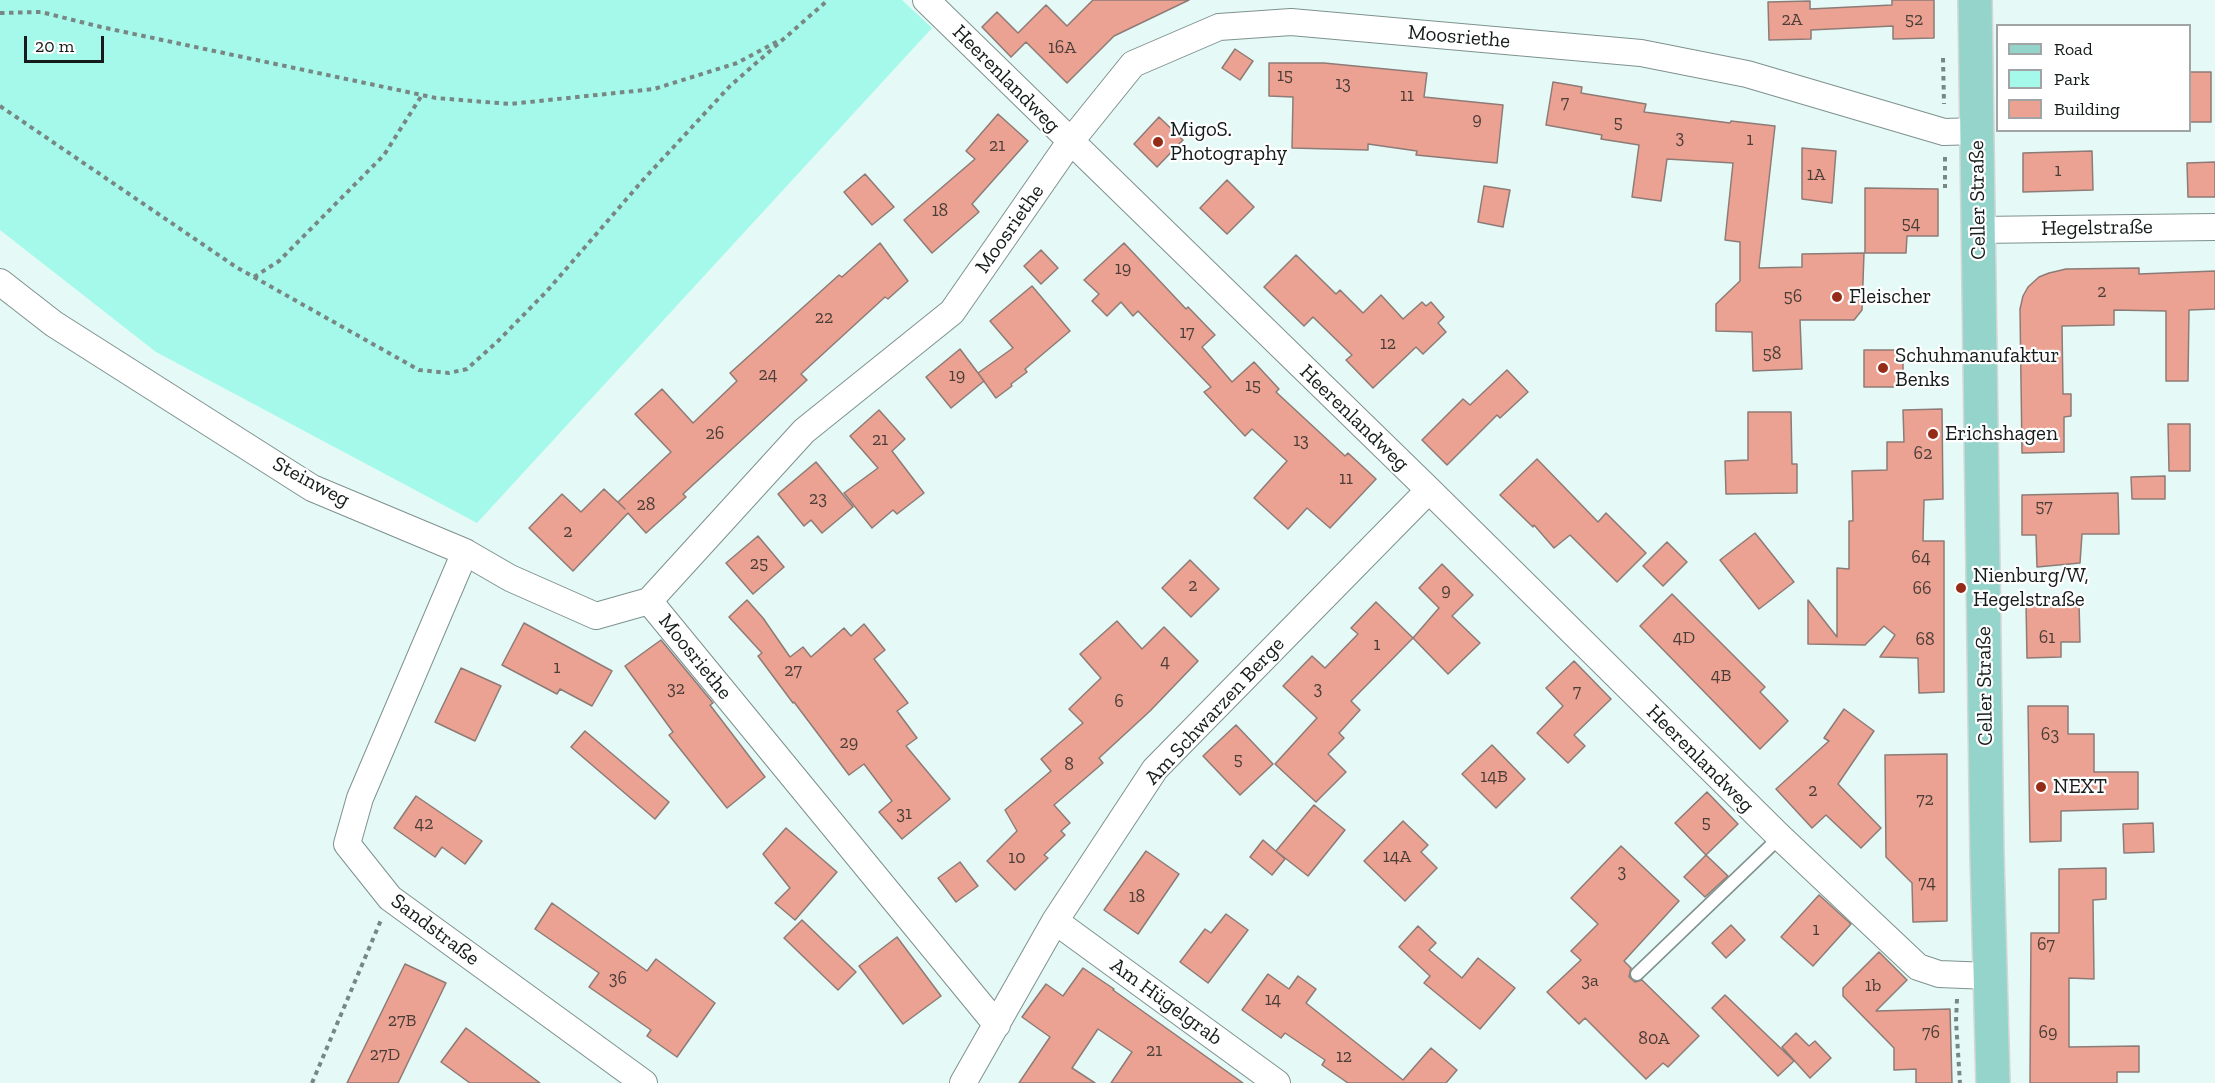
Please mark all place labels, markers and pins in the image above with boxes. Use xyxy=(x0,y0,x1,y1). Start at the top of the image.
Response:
place label: MigoS. Photography xyxy=(1170,117,1287,167)
marker: MigoS. Photography xyxy=(1151,135,1165,149)
place label: Fleischer xyxy=(1849,284,1931,310)
marker: Fleischer xyxy=(1830,290,1844,304)
place label: Schuhmanufaktur Benks xyxy=(1895,343,2059,393)
marker: Schuhmanufaktur Benks xyxy=(1876,361,1890,375)
place label: Erichshagen xyxy=(1945,421,2058,447)
marker: Erichshagen xyxy=(1926,427,1940,441)
place label: Nienburg/W, Hegelstraße xyxy=(1973,563,2089,613)
marker: Nienburg/W, Hegelstraße xyxy=(1954,581,1968,595)
place label: NEXT xyxy=(2053,774,2107,800)
marker: NEXT xyxy=(2034,780,2048,794)

